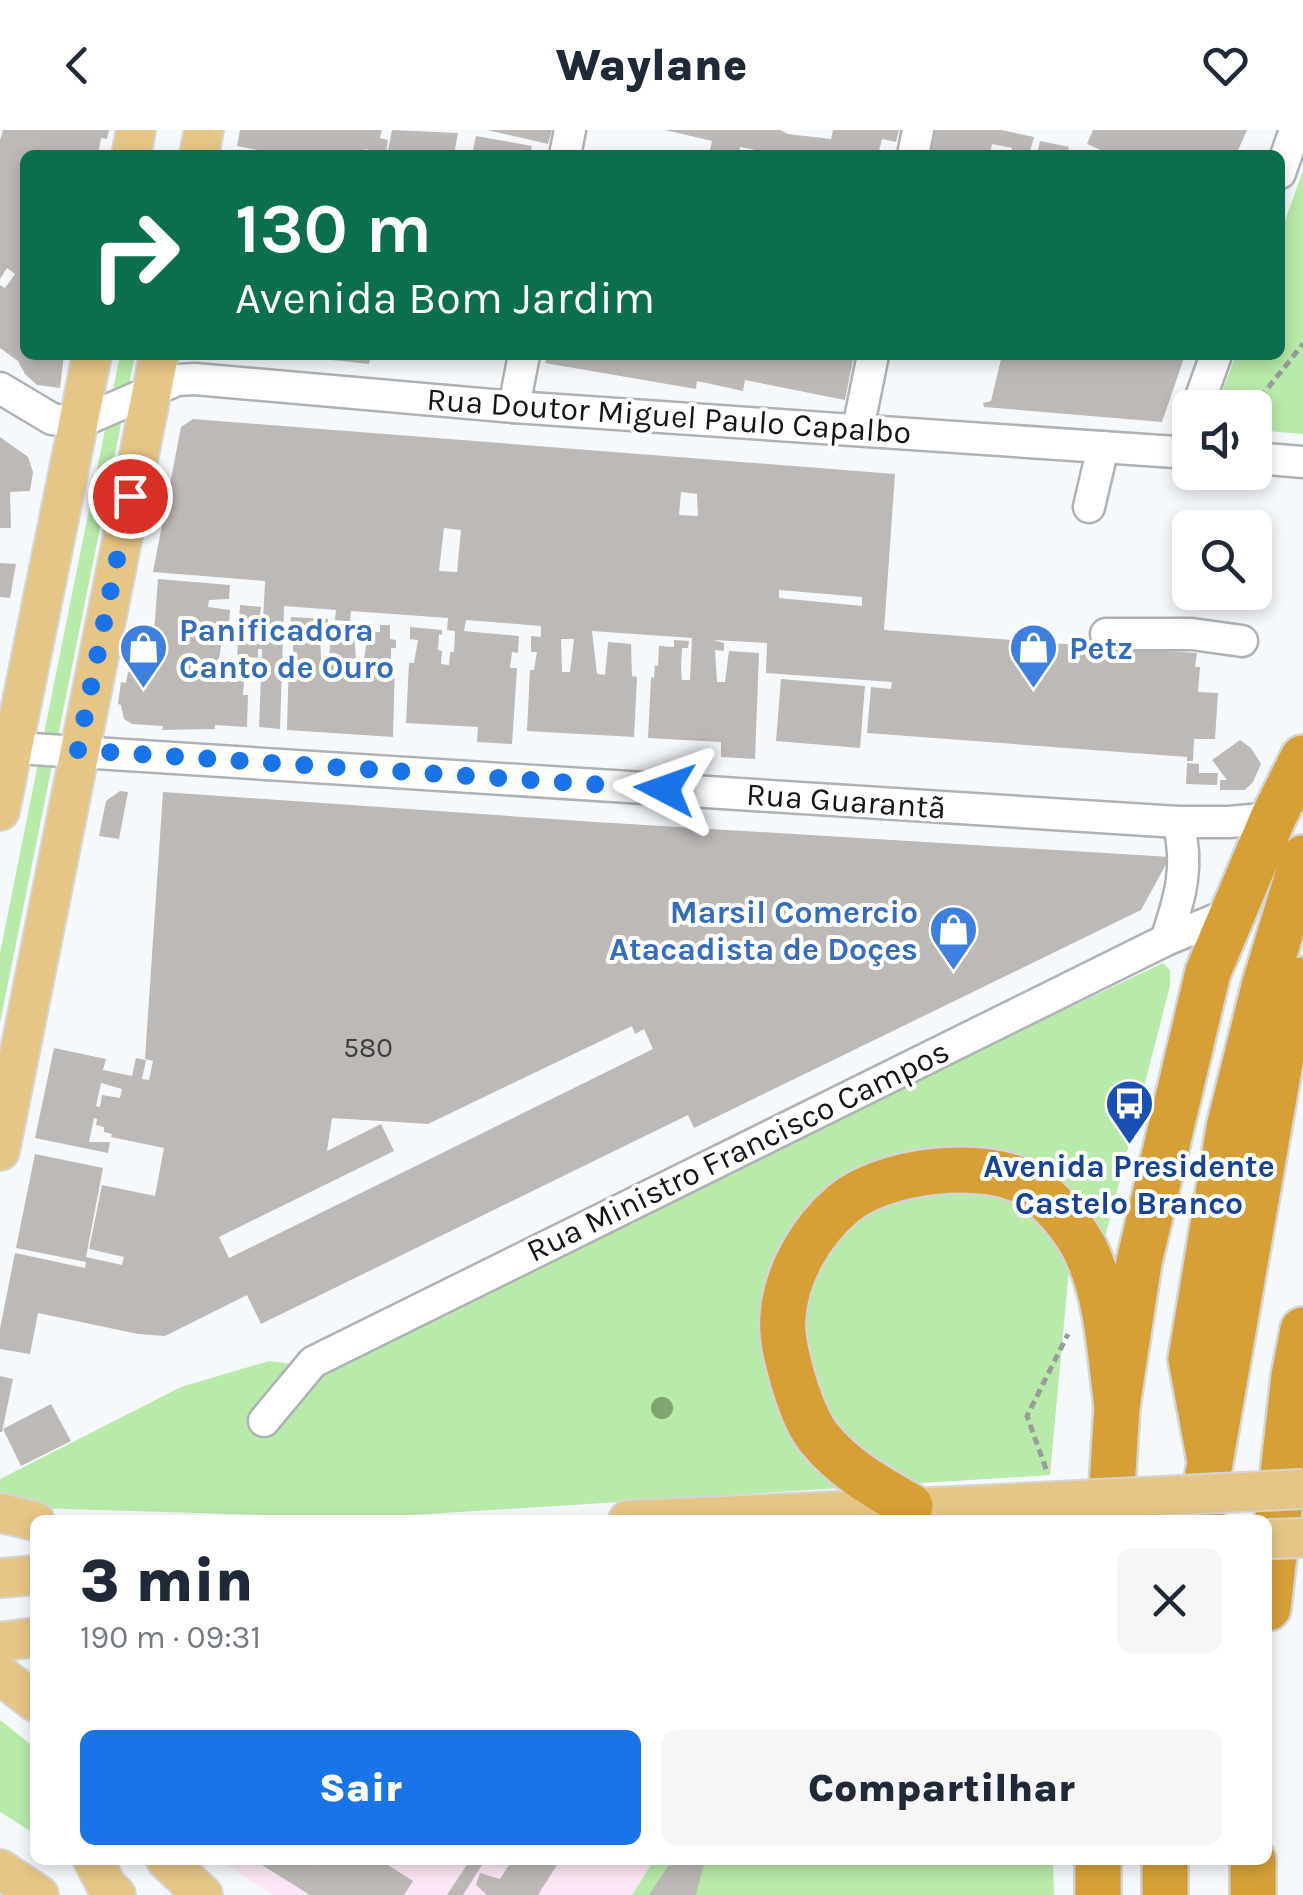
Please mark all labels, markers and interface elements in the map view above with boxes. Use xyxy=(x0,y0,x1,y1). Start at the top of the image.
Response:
icon: back xyxy=(50,38,105,93)
icon: heart xyxy=(1198,38,1253,93)
text: Waylane xyxy=(556,39,747,91)
text: 130 m xyxy=(235,188,432,270)
icon: right xyxy=(70,190,200,320)
text: Avenida Bom Jardim xyxy=(235,272,655,324)
street label: Rua Doutor Miguel Paulo Capalbo xyxy=(425,381,913,451)
map controls xyxy=(1172,390,1272,610)
button: sound xyxy=(1172,390,1272,490)
pin xyxy=(88,454,173,539)
icon: arrive xyxy=(103,469,158,524)
button: search xyxy=(1172,510,1272,610)
place label: Panificadora Canto de Ouro xyxy=(179,612,394,686)
shop icon: Panificadora Canto de Ouro xyxy=(118,622,170,690)
shop icon: Petz xyxy=(1008,622,1060,690)
place label: Petz xyxy=(1069,630,1133,667)
position arrow xyxy=(613,737,717,841)
street label: Rua Guarantã xyxy=(745,776,947,826)
place label: Marsil Comercio Atacadista de Doçes xyxy=(609,894,918,968)
shop icon: Marsil Comercio Atacadista de Doçes xyxy=(927,904,979,972)
house number: 580 xyxy=(343,1031,393,1064)
street label: Rua Ministro Francisco Campos xyxy=(521,1032,955,1270)
bus stop icon: Avenida Presidente Castelo Branco xyxy=(1103,1078,1155,1146)
place label: Avenida Presidente Castelo Branco xyxy=(983,1148,1275,1222)
text: 3 min xyxy=(80,1546,253,1616)
button: close xyxy=(1117,1548,1222,1653)
text: 190 m · 09:31 xyxy=(80,1619,261,1656)
button: Sair xyxy=(80,1730,641,1845)
button: Compartilhar xyxy=(661,1730,1222,1845)

